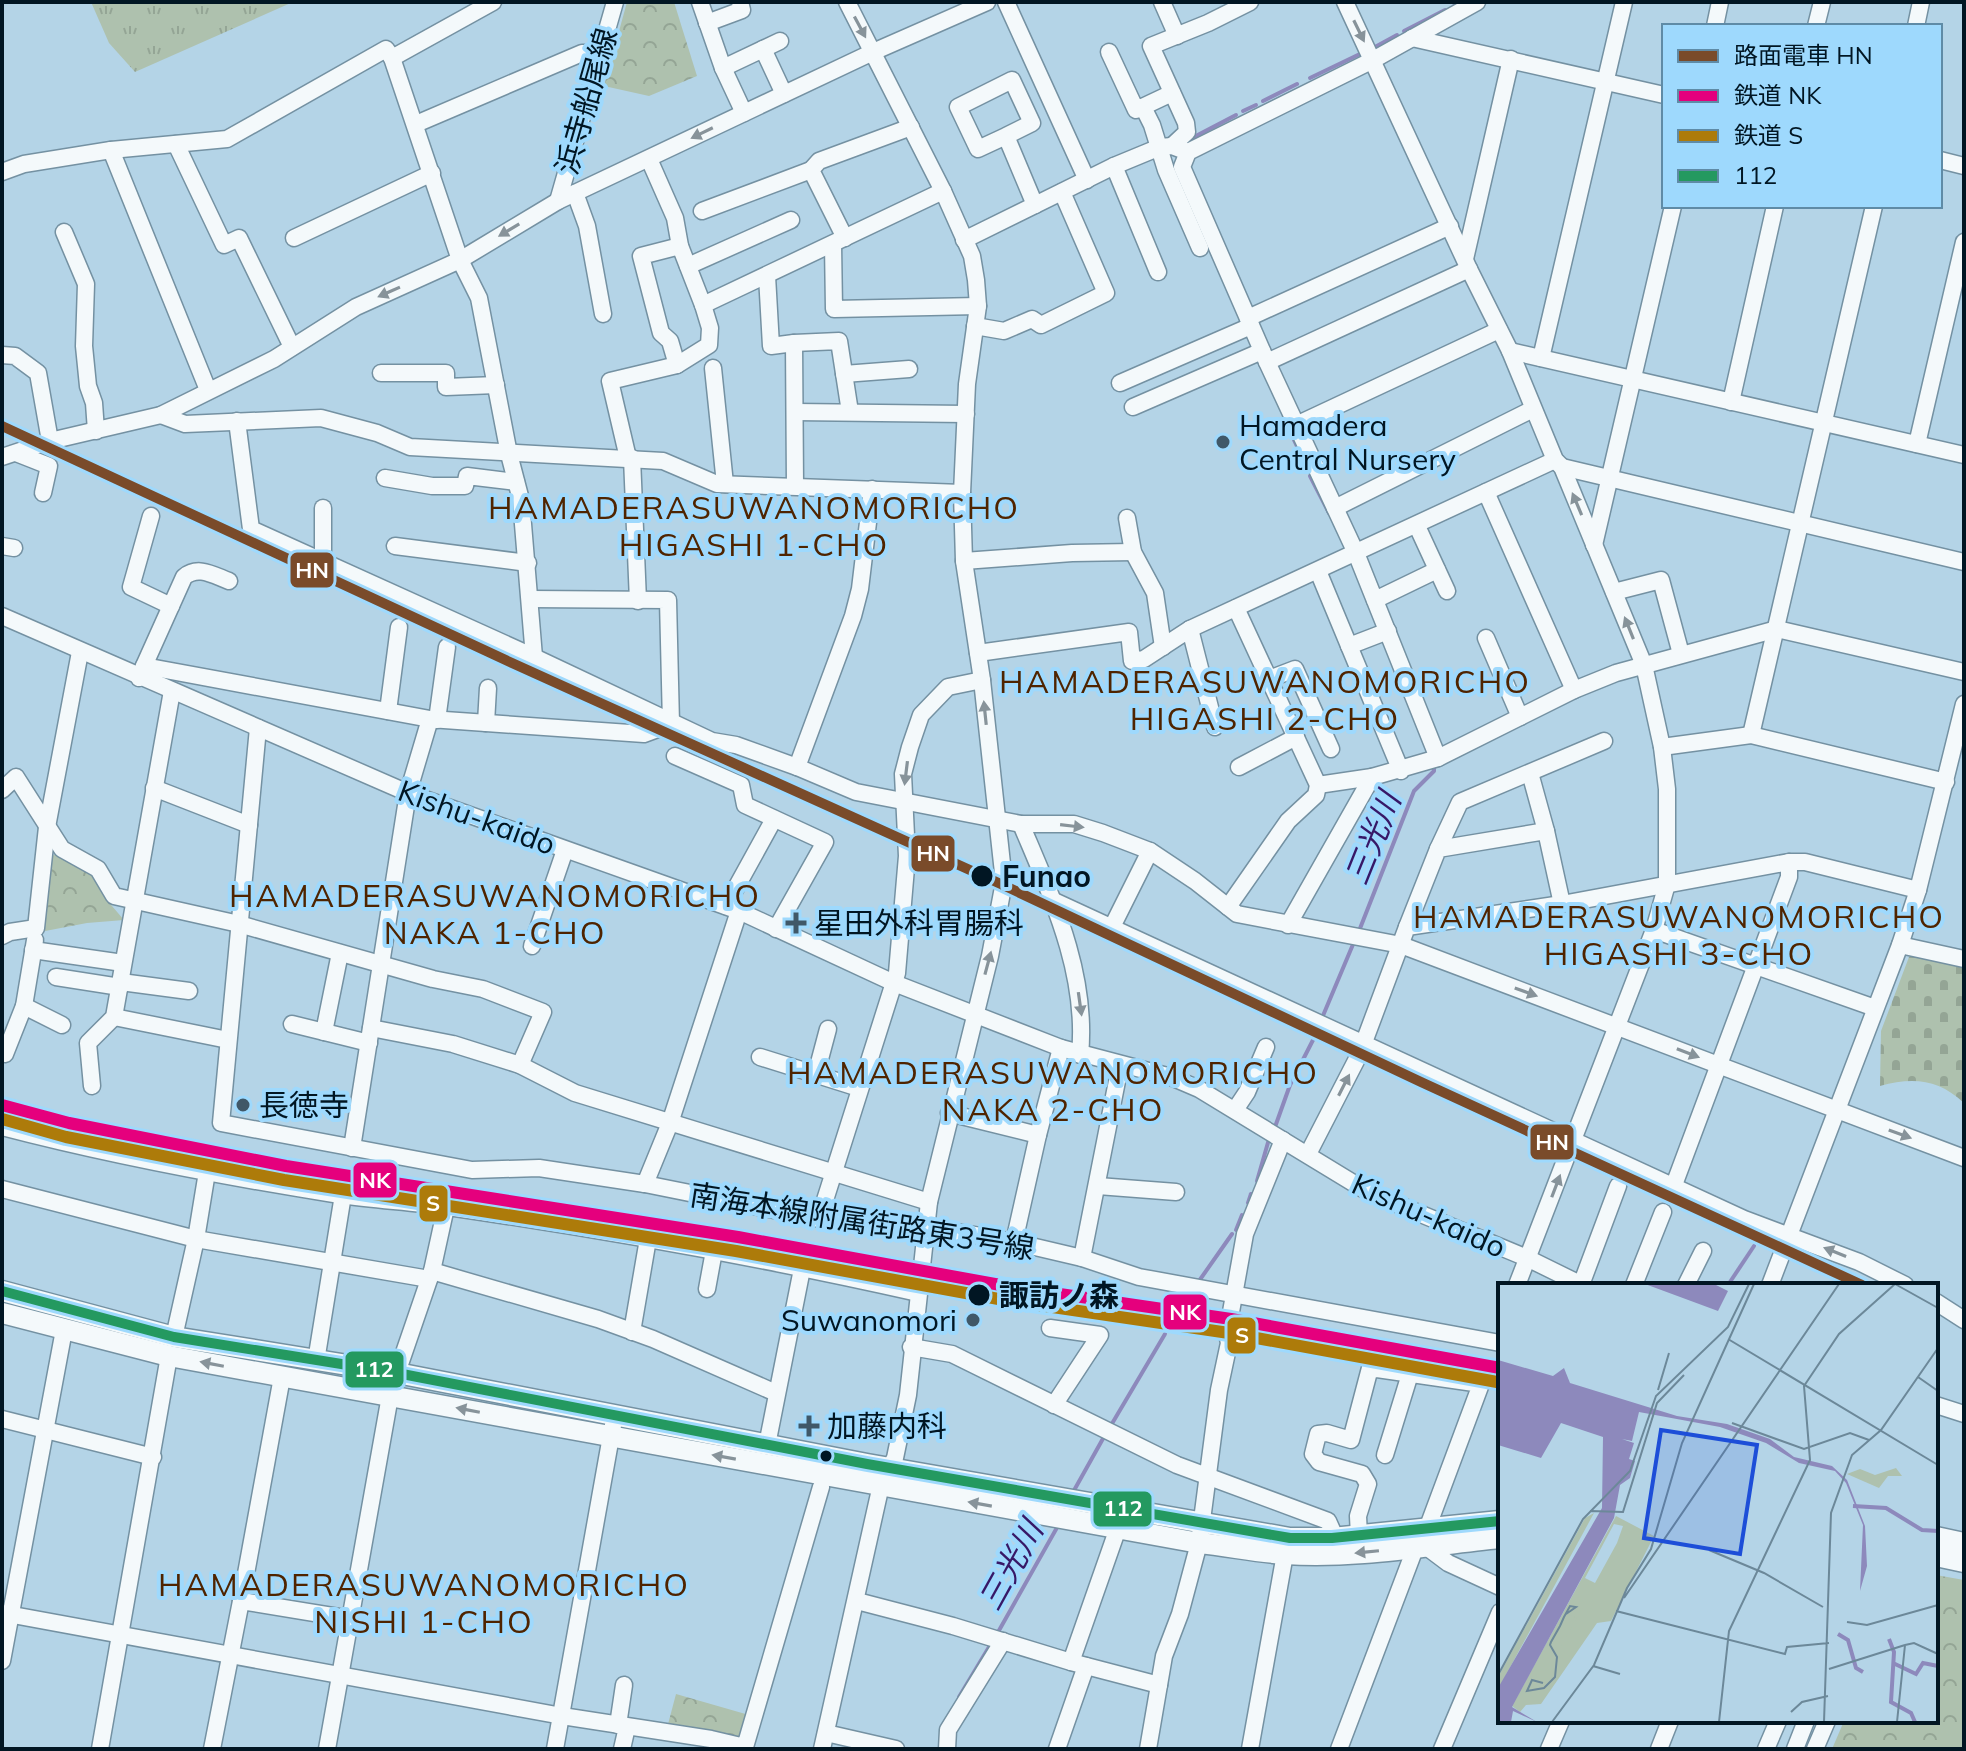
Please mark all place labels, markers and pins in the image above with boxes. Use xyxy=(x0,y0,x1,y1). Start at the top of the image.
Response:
place label: Hamadera Central Nursery xyxy=(1239,406,1456,478)
marker: Hamadera Central Nursery xyxy=(1214,433,1232,451)
place label: Funao xyxy=(1002,857,1091,895)
marker: Funao xyxy=(969,863,995,889)
place label: 星田外科胃腸科 xyxy=(814,904,1024,942)
marker: 星田外科胃腸科 xyxy=(785,912,807,934)
place label: 長徳寺 xyxy=(259,1086,349,1124)
marker: 長徳寺 xyxy=(234,1096,252,1114)
place label: 諏訪ノ森 xyxy=(999,1276,1119,1314)
marker: 諏訪ノ森 xyxy=(966,1282,992,1308)
place label: Suwanomori xyxy=(781,1301,957,1339)
marker: Suwanomori xyxy=(964,1311,982,1329)
place label: 加藤内科 xyxy=(827,1407,947,1445)
marker: 加藤内科 xyxy=(798,1415,820,1437)
unlabelled marker xyxy=(818,1448,834,1464)

